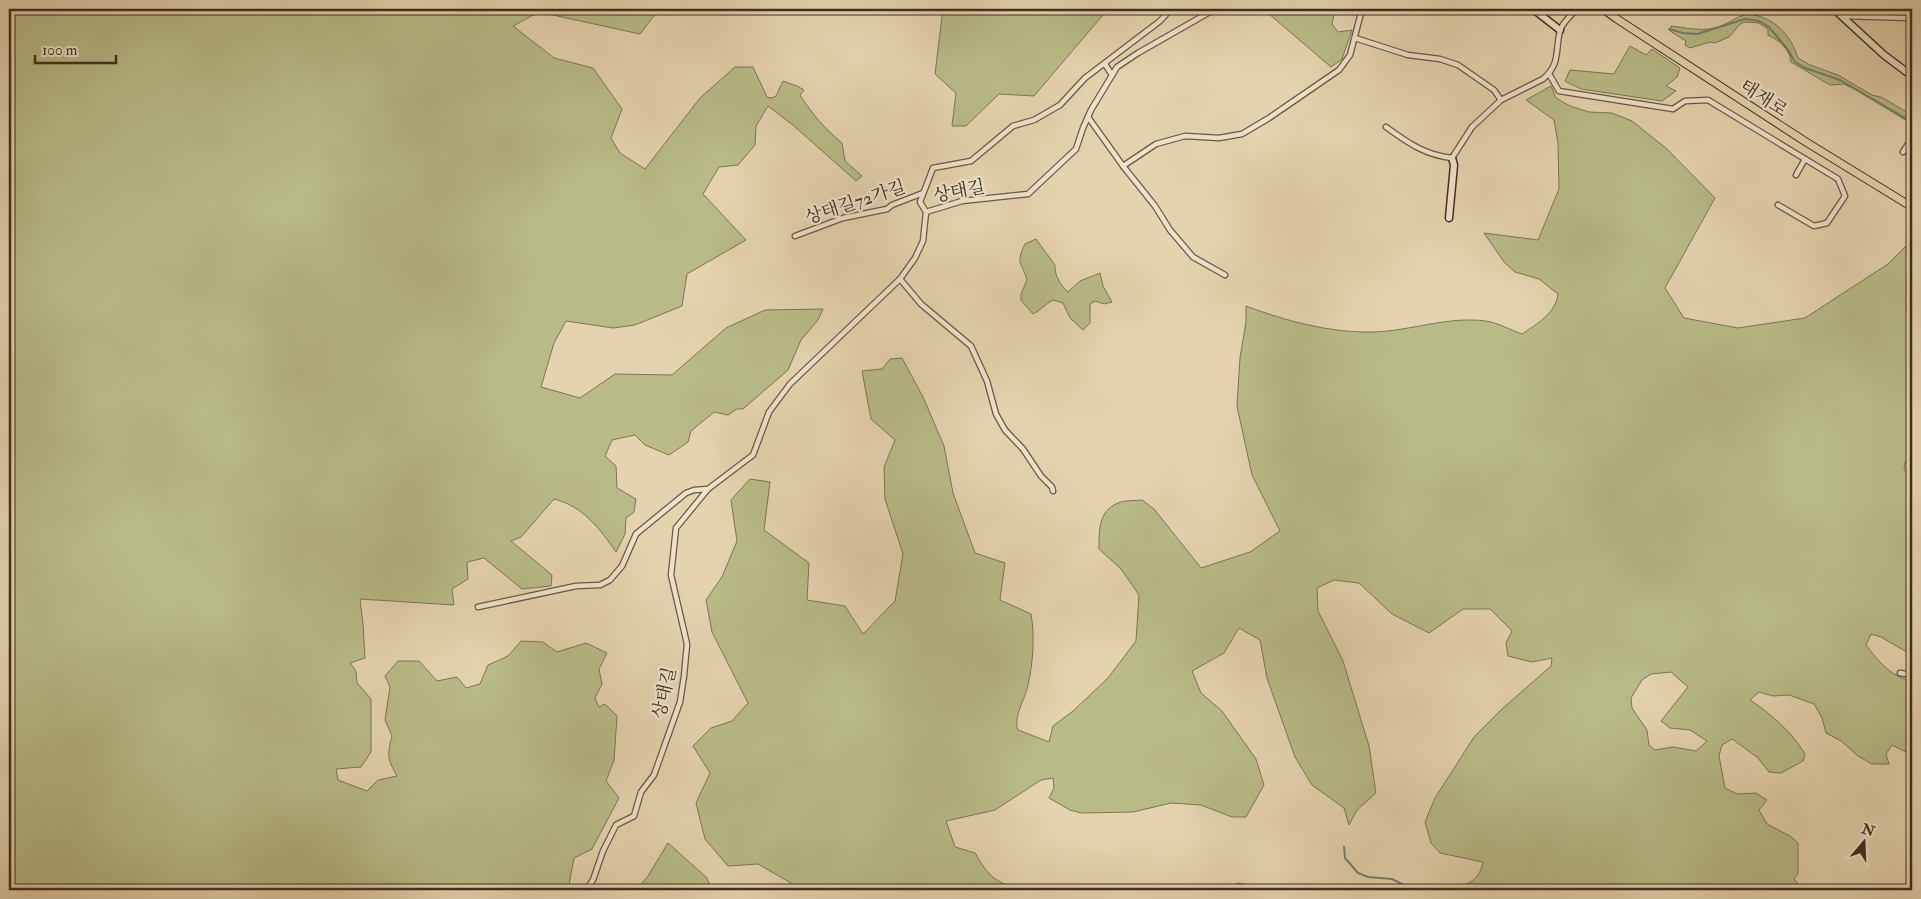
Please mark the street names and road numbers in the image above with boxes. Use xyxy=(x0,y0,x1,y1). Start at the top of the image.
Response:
street label: 태재로 xyxy=(1736,75,1792,122)
street label: 상태길72가길 xyxy=(802,175,908,230)
street label: 상태길 xyxy=(931,175,987,208)
street label: 상태길 xyxy=(647,665,682,721)

